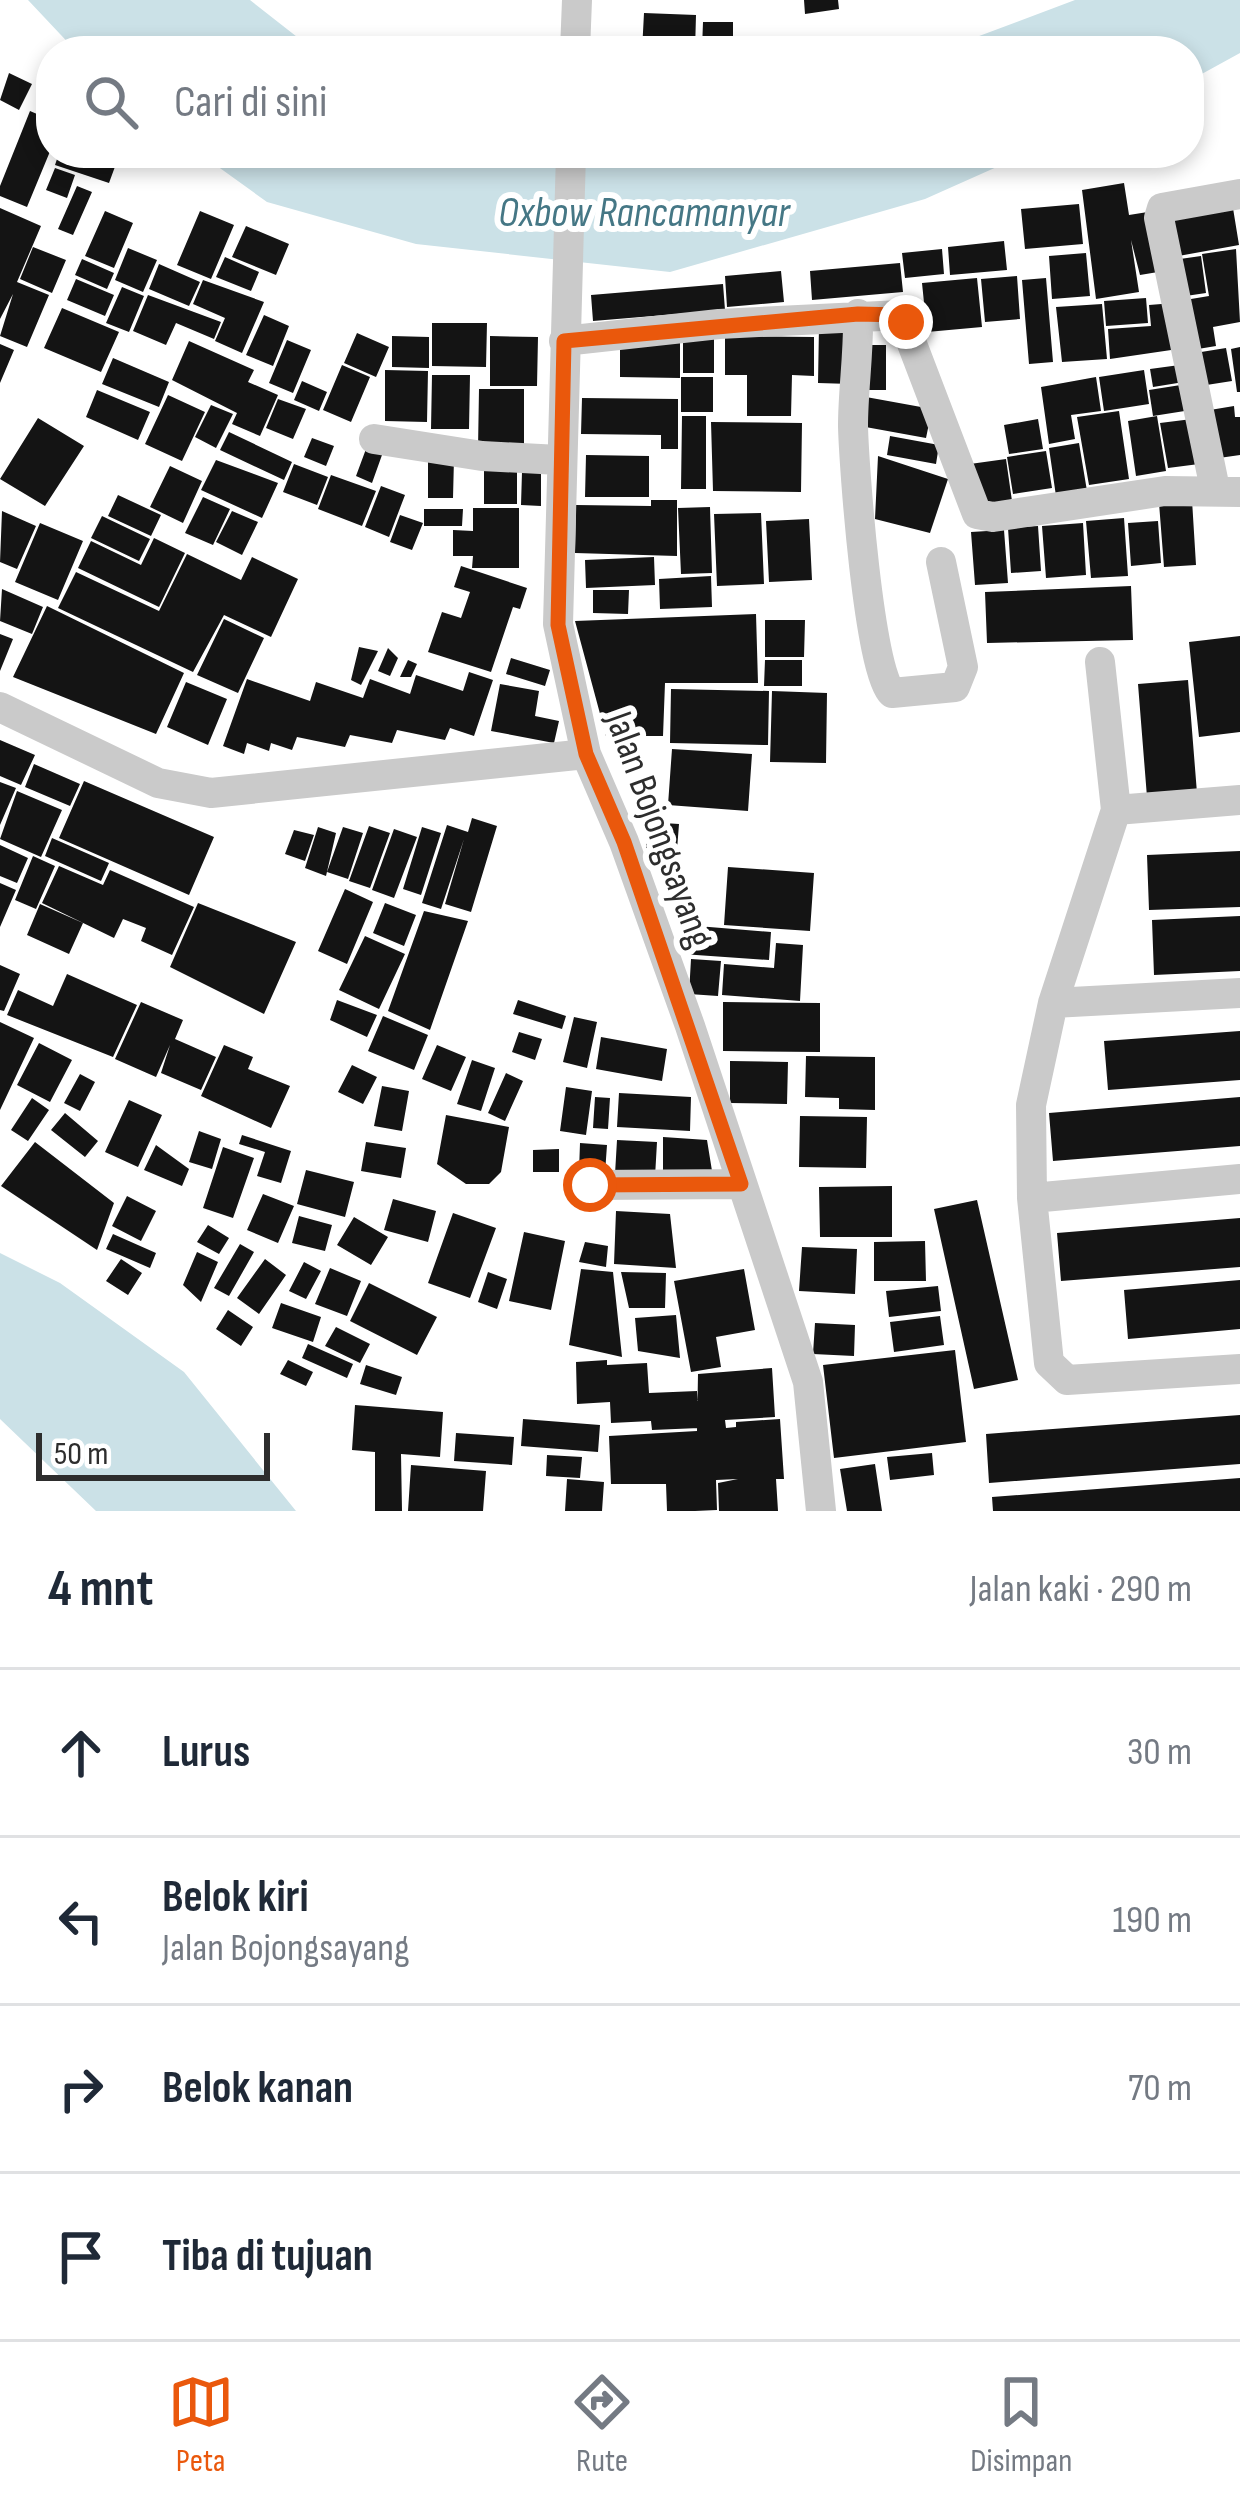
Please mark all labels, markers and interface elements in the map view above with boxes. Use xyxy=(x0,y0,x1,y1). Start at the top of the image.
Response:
search box xyxy=(36,36,1204,168)
icon: search xyxy=(78,69,144,135)
text: Cari di sini xyxy=(174,75,327,130)
water label: Oxbow Rancamanyar xyxy=(498,188,792,239)
route end xyxy=(879,295,933,349)
street label: Jalan Bojongsayang xyxy=(594,705,723,954)
route start xyxy=(563,1158,617,1212)
scale bar xyxy=(36,1427,270,1480)
text: 50 m xyxy=(54,1434,108,1474)
text: 4 mnt xyxy=(48,1559,153,1620)
text: Jalan kaki · 290 m xyxy=(970,1566,1192,1613)
icon: ahead xyxy=(48,1720,114,1786)
text: Lurus xyxy=(162,1725,250,1780)
text: 30 m xyxy=(1127,1729,1192,1776)
text: Belok kiri xyxy=(162,1870,309,1925)
icon: left xyxy=(48,1888,114,1954)
text: 190 m xyxy=(1112,1897,1192,1944)
text: Jalan Bojongsayang xyxy=(162,1925,409,1972)
icon: right xyxy=(48,2056,114,2122)
text: Belok kanan xyxy=(162,2061,353,2116)
text: 70 m xyxy=(1128,2065,1192,2112)
icon: arrive xyxy=(48,2224,114,2290)
text: Tiba di tujuan xyxy=(162,2229,373,2284)
tab: Peta xyxy=(168,2369,234,2481)
tab: Rute xyxy=(569,2369,635,2481)
tab: Disimpan xyxy=(970,2369,1072,2481)

